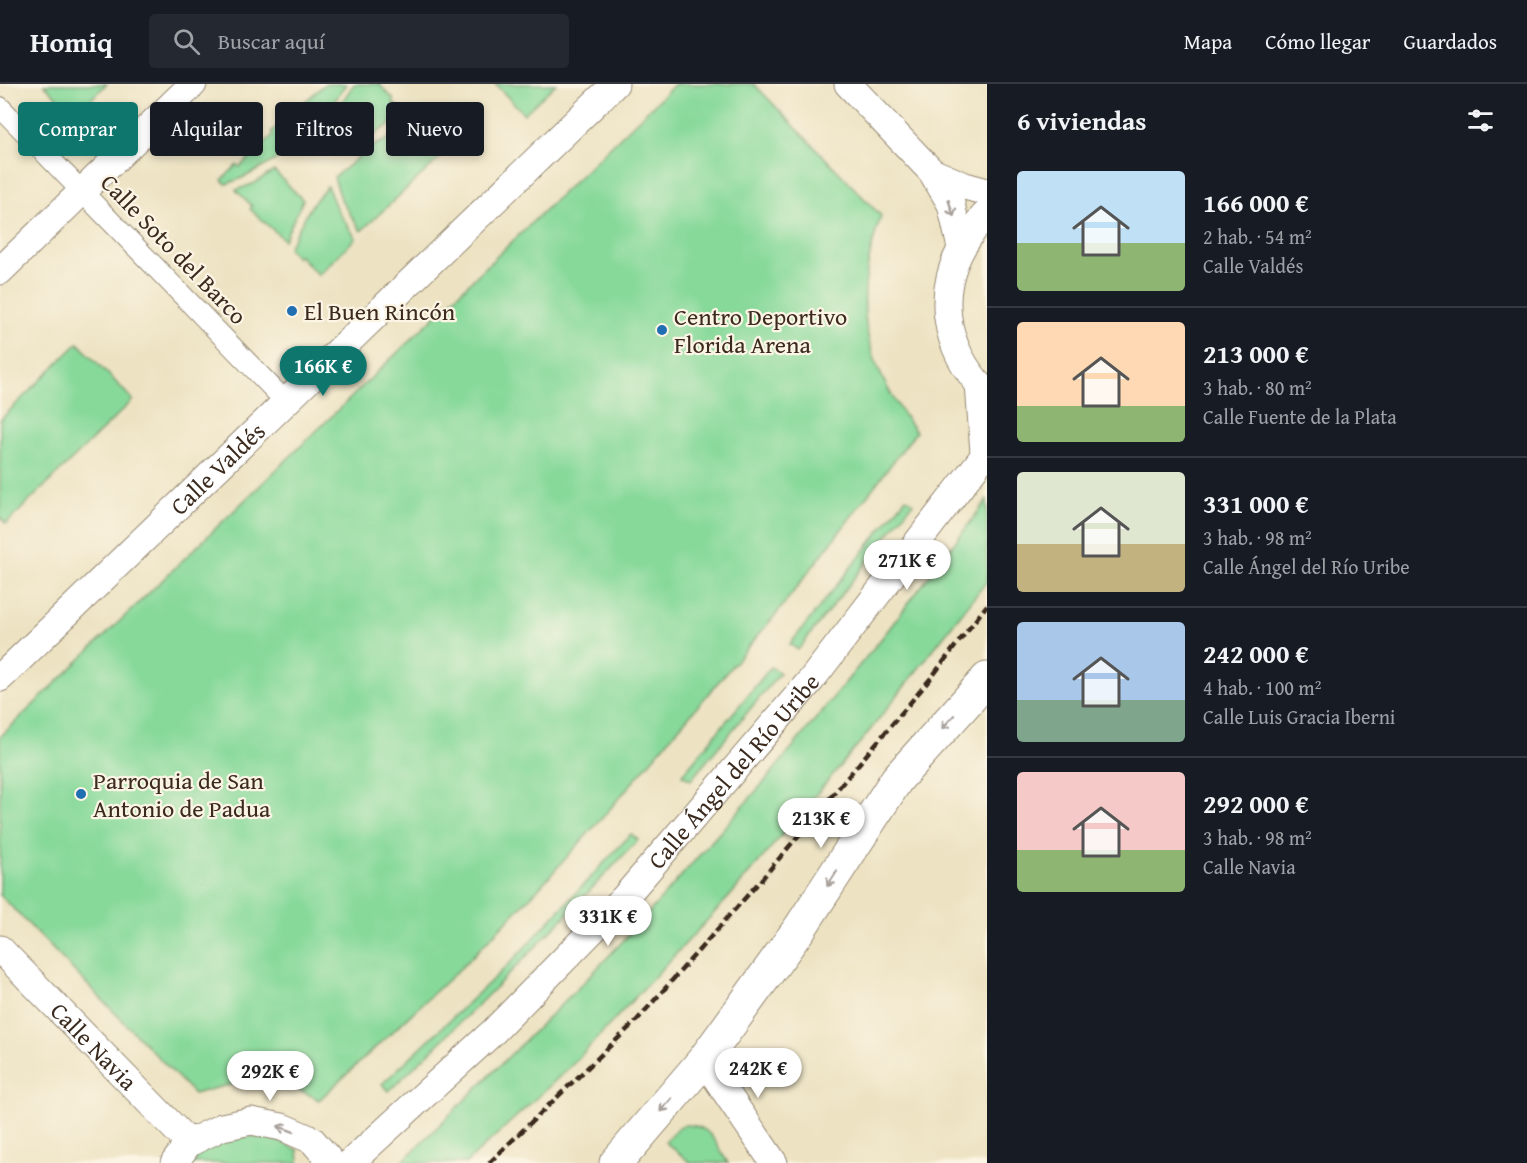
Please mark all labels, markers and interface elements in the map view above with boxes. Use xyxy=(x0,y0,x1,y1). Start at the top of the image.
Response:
search box xyxy=(149,14,569,68)
text: Homiq xyxy=(30,21,113,62)
icon: search xyxy=(170,25,203,58)
text: Buscar aquí xyxy=(218,25,325,57)
text: Mapa xyxy=(1184,26,1232,57)
text: Cómo llegar xyxy=(1265,26,1370,57)
text: Guardados xyxy=(1403,26,1497,57)
text: 6 viviendas xyxy=(1017,101,1147,140)
chip: Comprar xyxy=(18,102,138,156)
chip: Alquilar xyxy=(150,102,263,156)
chip: Filtros xyxy=(275,102,374,156)
chip: Nuevo xyxy=(386,102,484,156)
icon: filters xyxy=(1464,104,1497,137)
street label: Calle Soto del Barco xyxy=(93,166,255,332)
text: 166 000 € xyxy=(1203,183,1309,222)
icon: home xyxy=(1065,195,1137,267)
one-way arrow xyxy=(946,198,957,217)
text: 2 hab. · 54 m² xyxy=(1203,222,1312,251)
text: Calle Valdés xyxy=(1203,251,1303,280)
place label: El Buen Rincón xyxy=(304,294,456,329)
place label: Centro Deportivo Florida Arena xyxy=(674,299,847,362)
marker: El Buen Rincón xyxy=(285,304,299,318)
marker: Centro Deportivo Florida Arena xyxy=(655,323,669,337)
text: 213 000 € xyxy=(1203,334,1309,373)
pin: 166K € xyxy=(274,346,372,397)
icon: home xyxy=(1065,346,1137,418)
text: 166K € xyxy=(294,351,352,380)
text: 3 hab. · 80 m² xyxy=(1203,373,1312,402)
text: Calle Fuente de la Plata xyxy=(1203,402,1397,431)
street label: Calle Valdés xyxy=(162,414,273,523)
text: 331 000 € xyxy=(1203,484,1309,523)
icon: home xyxy=(1065,496,1137,568)
text: 3 hab. · 98 m² xyxy=(1203,523,1312,552)
pin: 271K € xyxy=(858,540,956,591)
text: 271K € xyxy=(878,545,936,574)
text: Calle Ángel del Río Uribe xyxy=(1203,552,1410,581)
text: 242 000 € xyxy=(1203,634,1309,673)
icon: home xyxy=(1065,646,1137,718)
street label: Calle Ángel del Río Uribe xyxy=(639,665,827,876)
text: 4 hab. · 100 m² xyxy=(1203,673,1321,702)
text: Calle Luis Gracia Iberni xyxy=(1203,702,1395,731)
one-way arrow xyxy=(941,715,955,730)
place label: Parroquia de San Antonio de Padua xyxy=(93,763,271,826)
text: 292 000 € xyxy=(1203,784,1309,823)
marker: Parroquia de San Antonio de Padua xyxy=(74,787,88,801)
icon: home xyxy=(1065,796,1137,868)
pin: 213K € xyxy=(772,798,870,849)
text: 213K € xyxy=(792,803,850,832)
text: 3 hab. · 98 m² xyxy=(1203,823,1312,852)
text: Calle Navia xyxy=(1203,852,1296,881)
one-way arrow xyxy=(826,870,838,886)
pin: 331K € xyxy=(559,896,657,947)
text: 331K € xyxy=(579,901,637,930)
street label: Calle Navia xyxy=(43,994,146,1098)
pin: 242K € xyxy=(709,1048,807,1099)
pin: 292K € xyxy=(221,1051,319,1102)
text: 242K € xyxy=(729,1053,787,1082)
text: 292K € xyxy=(241,1056,299,1085)
one-way arrow xyxy=(659,1097,673,1112)
one-way arrow xyxy=(278,1123,296,1134)

